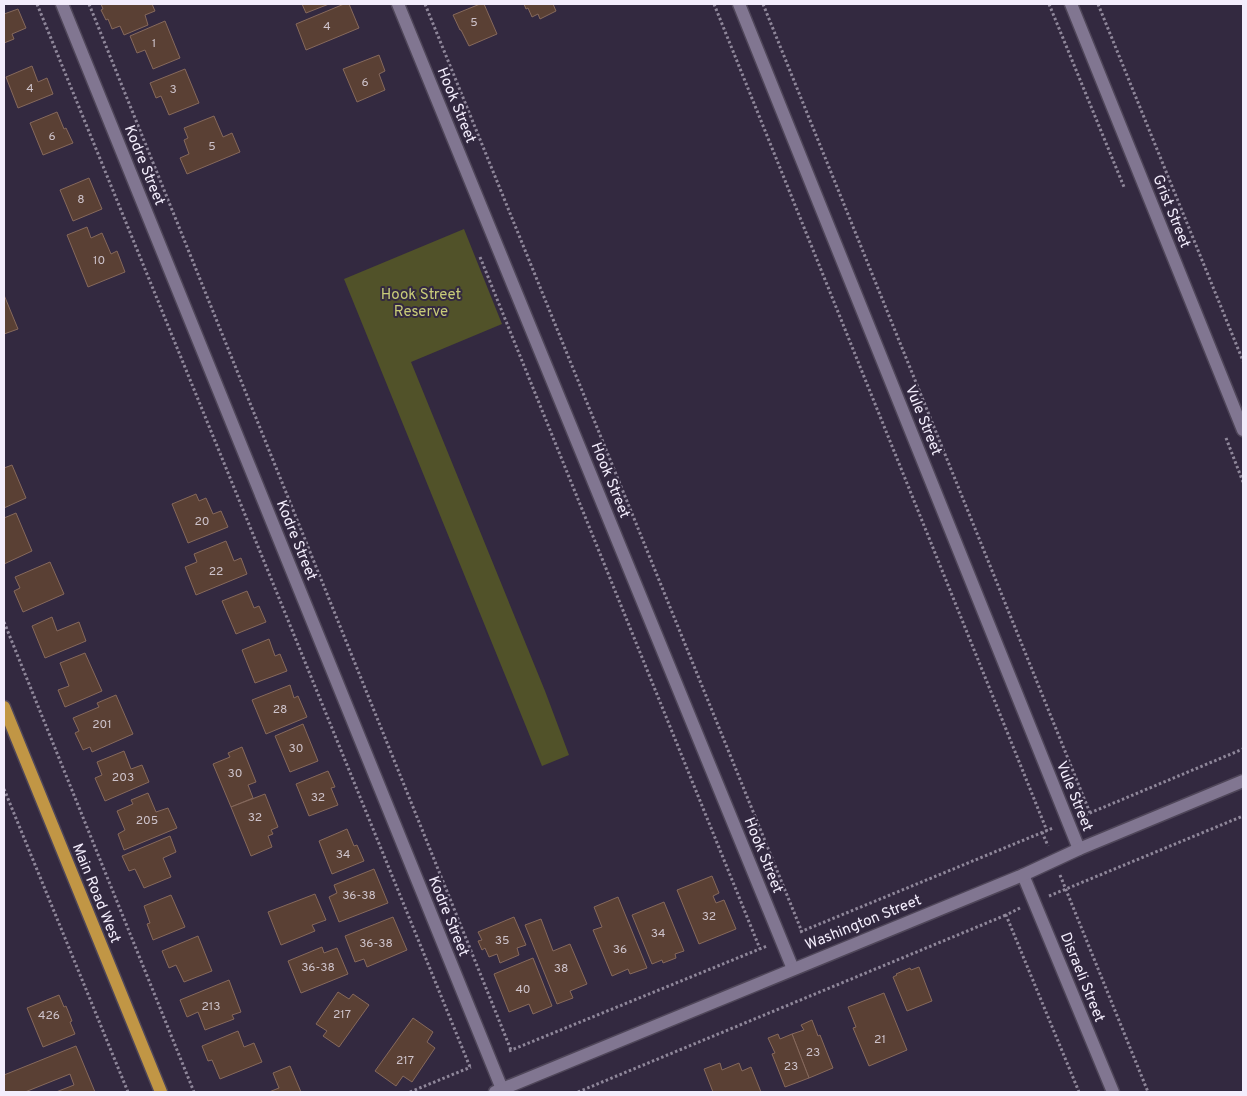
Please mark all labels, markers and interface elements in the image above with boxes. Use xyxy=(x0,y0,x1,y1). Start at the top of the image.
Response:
house number: 5 xyxy=(470,15,478,31)
house number: 4 xyxy=(323,19,331,35)
house number: 1 xyxy=(152,36,156,52)
street label: Hook Street xyxy=(432,65,479,146)
house number: 6 xyxy=(361,75,369,91)
house number: 4 xyxy=(26,81,34,97)
house number: 3 xyxy=(169,82,177,98)
street label: Kodre Street xyxy=(119,123,168,208)
house number: 6 xyxy=(48,129,56,145)
house number: 5 xyxy=(208,139,216,155)
street label: Grist Street xyxy=(1147,172,1194,251)
house number: 8 xyxy=(77,192,85,208)
house number: 10 xyxy=(93,253,105,269)
park label: Hook Street Reserve xyxy=(381,286,461,322)
street label: Vule Street xyxy=(900,383,945,458)
street label: Hook Street xyxy=(586,440,633,521)
street label: Kodre Street xyxy=(271,498,320,583)
house number: 20 xyxy=(194,514,210,530)
house number: 22 xyxy=(209,564,223,580)
house number: 28 xyxy=(273,702,287,718)
house number: 201 xyxy=(92,717,112,733)
house number: 30 xyxy=(289,741,303,757)
street label: Vule Street xyxy=(1051,759,1096,834)
house number: 30 xyxy=(228,766,242,782)
house number: 203 xyxy=(112,770,134,786)
house number: 32 xyxy=(311,790,325,806)
house number: 32 xyxy=(248,810,262,826)
house number: 205 xyxy=(136,813,158,829)
street label: Hook Street xyxy=(739,815,786,896)
street label: Main Road West xyxy=(67,841,124,946)
house number: 34 xyxy=(336,847,350,863)
street label: Kodre Street xyxy=(423,874,472,959)
house number: 36-38 xyxy=(342,888,376,904)
street label: Washington Street xyxy=(803,891,924,955)
house number: 32 xyxy=(702,909,716,925)
house number: 34 xyxy=(651,926,665,942)
street label: Disraeli Street xyxy=(1055,930,1108,1025)
house number: 35 xyxy=(495,933,509,949)
house number: 36-38 xyxy=(359,936,393,952)
house number: 36 xyxy=(613,942,627,958)
house number: 36-38 xyxy=(301,960,335,976)
house number: 38 xyxy=(554,961,568,977)
house number: 40 xyxy=(515,982,531,998)
house number: 213 xyxy=(201,999,221,1015)
house number: 217 xyxy=(333,1007,351,1023)
house number: 426 xyxy=(38,1008,60,1024)
house number: 21 xyxy=(874,1032,886,1048)
house number: 23 xyxy=(806,1045,820,1061)
house number: 217 xyxy=(396,1053,414,1069)
house number: 23 xyxy=(784,1059,798,1075)

